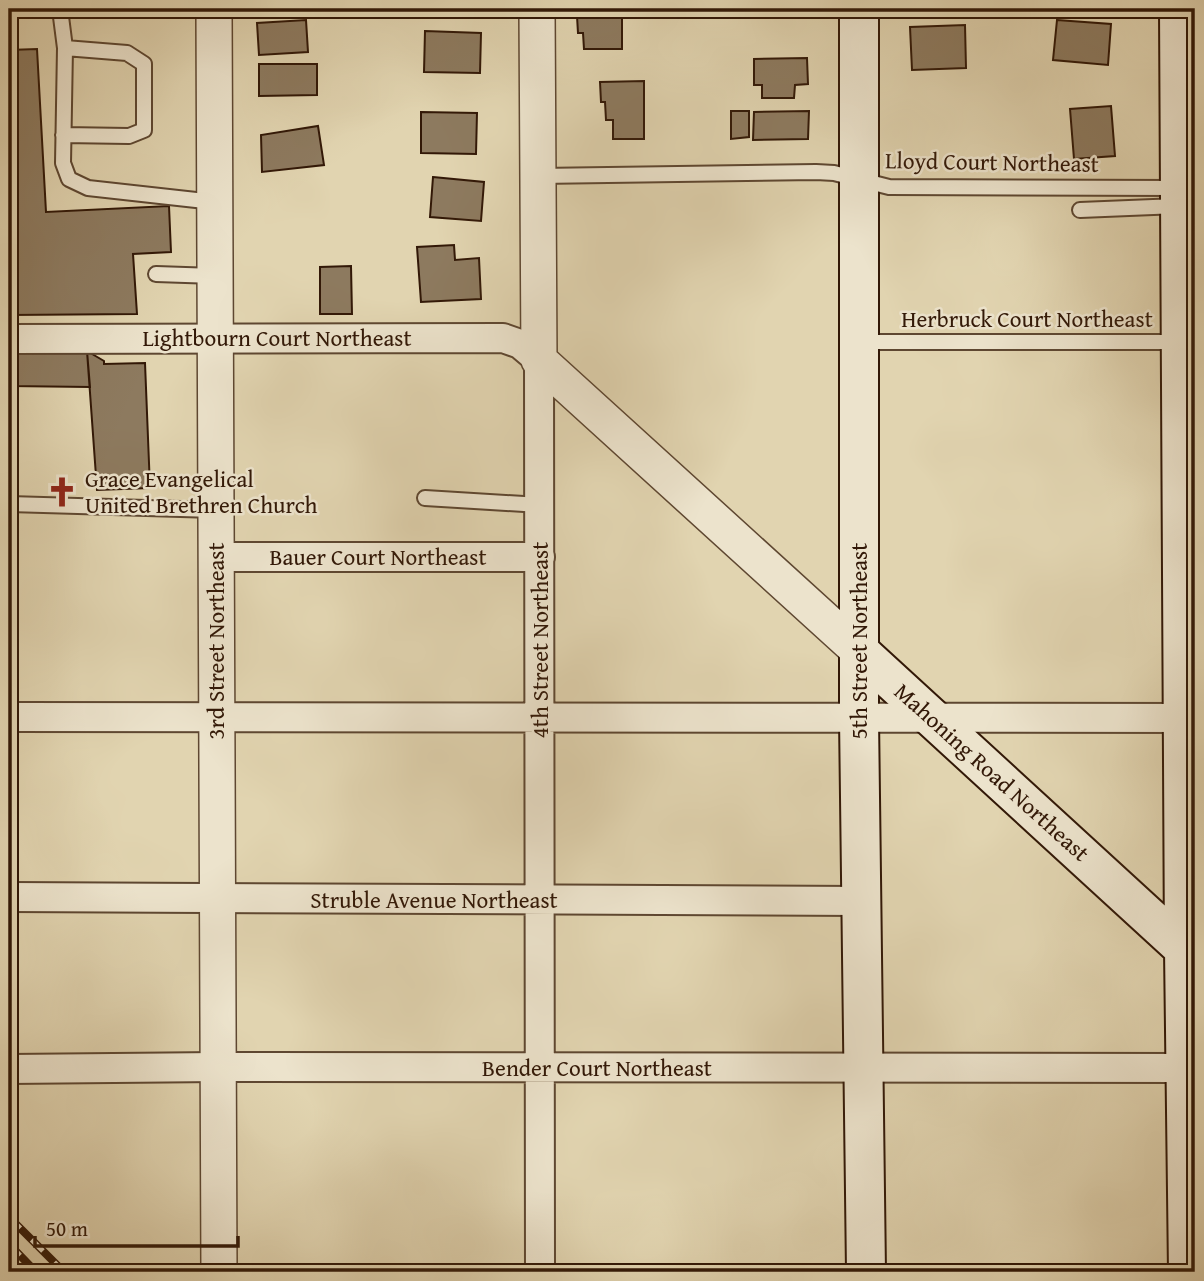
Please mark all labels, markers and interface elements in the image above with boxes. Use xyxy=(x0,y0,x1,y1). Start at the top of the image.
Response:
street label: Lloyd Court Northeast xyxy=(885,143,1099,180)
street label: Herbruck Court Northeast xyxy=(901,302,1153,335)
street label: Lightbourn Court Northeast xyxy=(142,321,412,354)
place label: Grace Evangelical United Brethren Church xyxy=(85,462,318,521)
church icon: Grace Evangelical United Brethren Church xyxy=(45,475,79,509)
street label: Bauer Court Northeast xyxy=(269,540,487,573)
street label: 3rd Street Northeast xyxy=(199,542,232,740)
street label: 4th Street Northeast xyxy=(523,542,556,738)
street label: 5th Street Northeast xyxy=(842,543,875,739)
street label: Mahoning Road Northeast xyxy=(887,675,1097,868)
street label: Struble Avenue Northeast xyxy=(310,883,558,916)
street label: Bender Court Northeast xyxy=(482,1051,712,1084)
scale bar xyxy=(35,1204,238,1248)
text: 50 m xyxy=(46,1213,88,1244)

